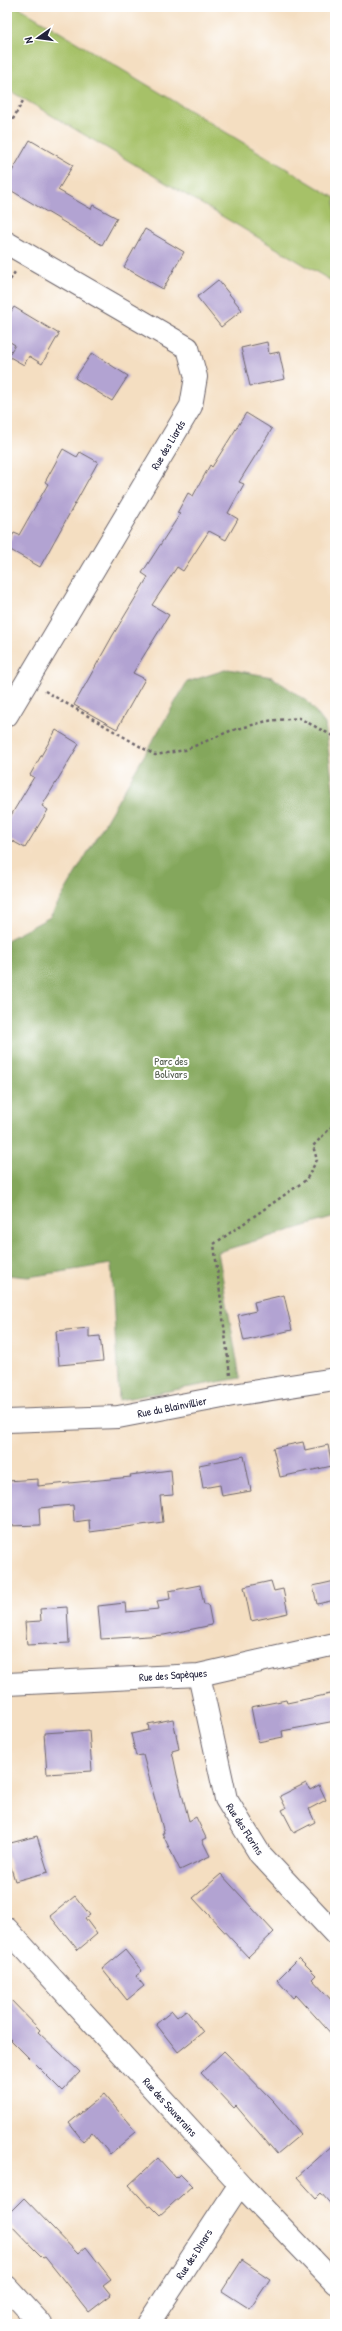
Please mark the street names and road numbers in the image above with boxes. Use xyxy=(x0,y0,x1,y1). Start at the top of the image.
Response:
street label: Rue des Liards xyxy=(148,418,188,472)
street label: Rue du Blainvillier xyxy=(136,1393,209,1421)
street label: Rue des Sapèques xyxy=(138,1666,208,1684)
street label: Rue des Florins xyxy=(223,1800,267,1858)
street label: Rue des Souverains xyxy=(140,2075,200,2139)
street label: Rue des Dinars xyxy=(173,2226,215,2282)

